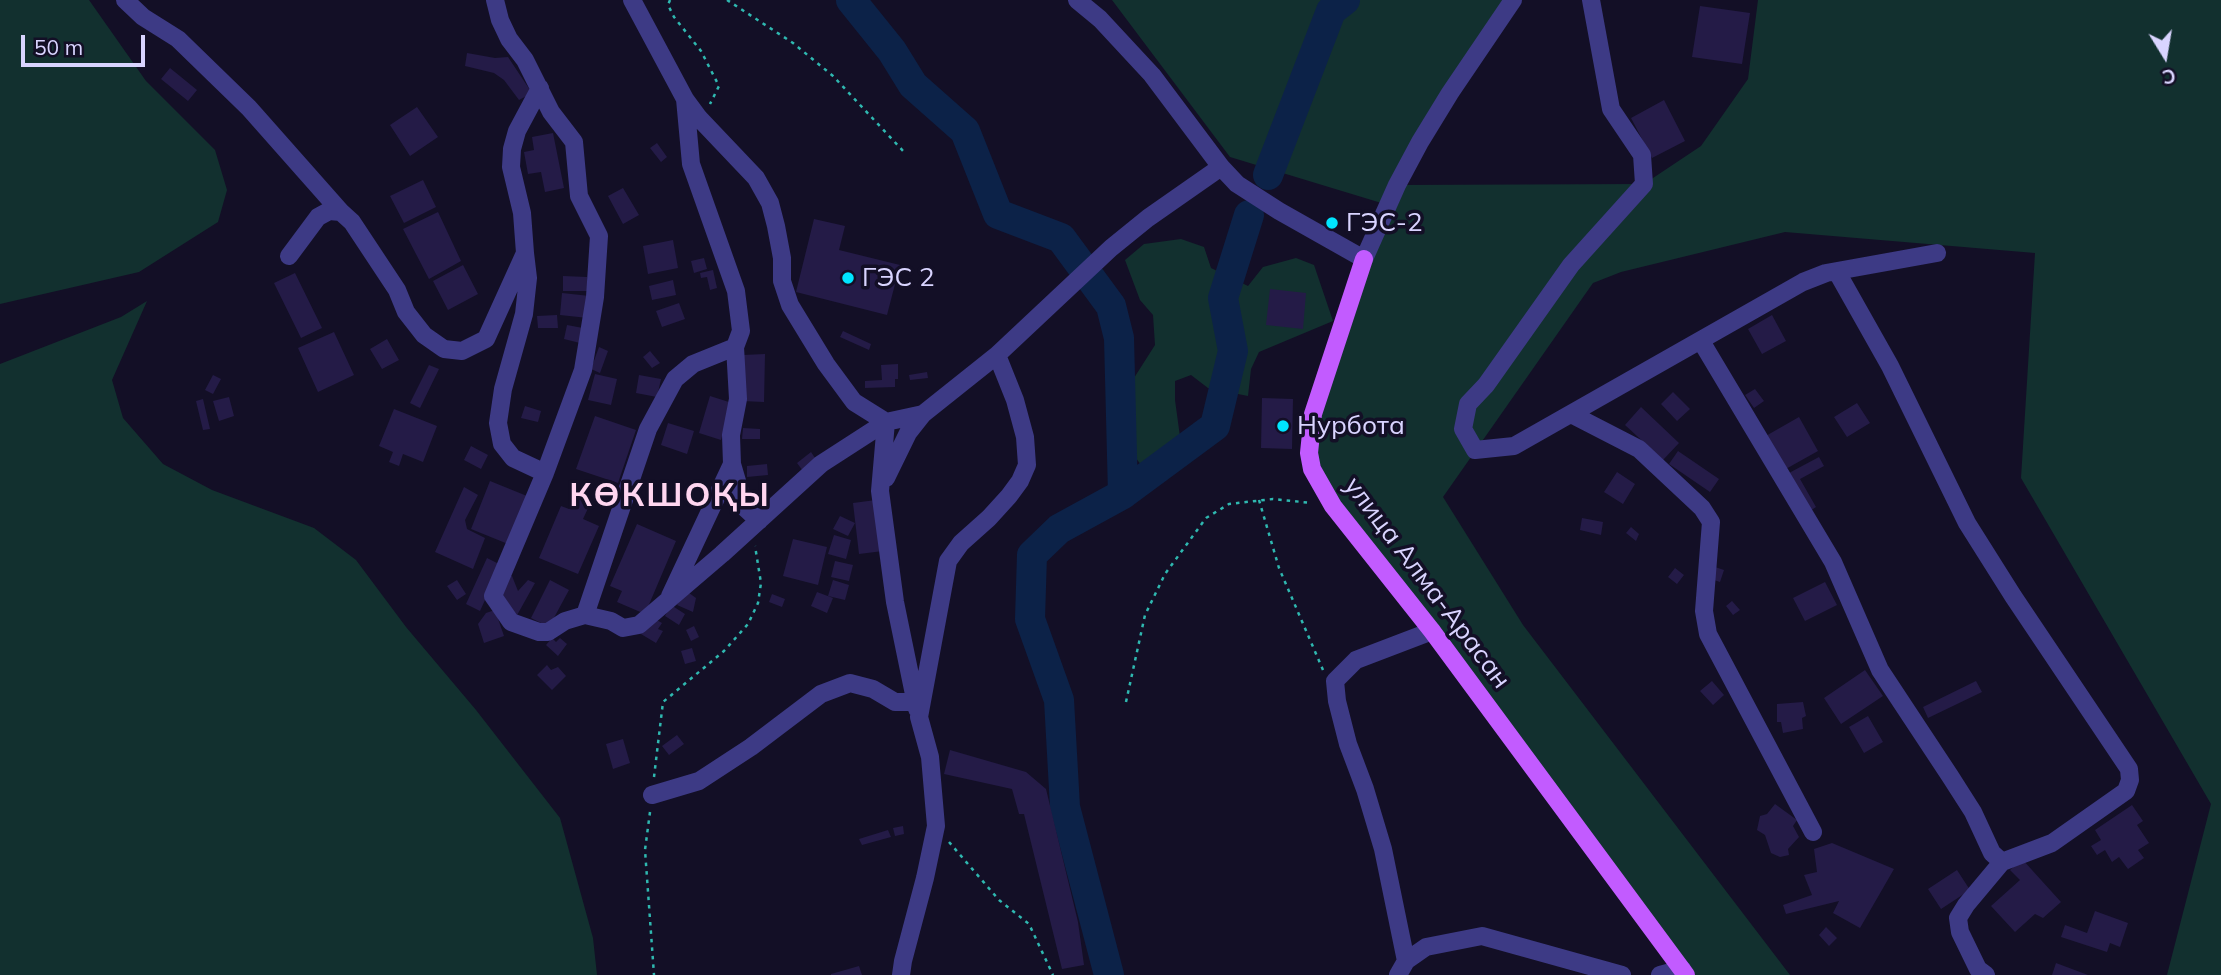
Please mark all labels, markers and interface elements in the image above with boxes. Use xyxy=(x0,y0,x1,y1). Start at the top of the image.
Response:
scale bar xyxy=(24,21,149,65)
north arrow xyxy=(2130,21,2200,91)
text: 50 m xyxy=(34,34,83,60)
text: С xyxy=(2160,64,2178,90)
place label: ГЭС-2 xyxy=(1346,207,1422,239)
marker: ГЭС-2 xyxy=(1324,215,1340,231)
place label: ГЭС 2 xyxy=(862,262,935,294)
marker: ГЭС 2 xyxy=(840,270,856,286)
place label: Нурбота xyxy=(1297,410,1405,442)
marker: Нурбота xyxy=(1275,418,1291,434)
street label: улица Алма-Арасан xyxy=(1337,471,1517,695)
district label: КӨКШОҚЫ xyxy=(570,476,770,516)

